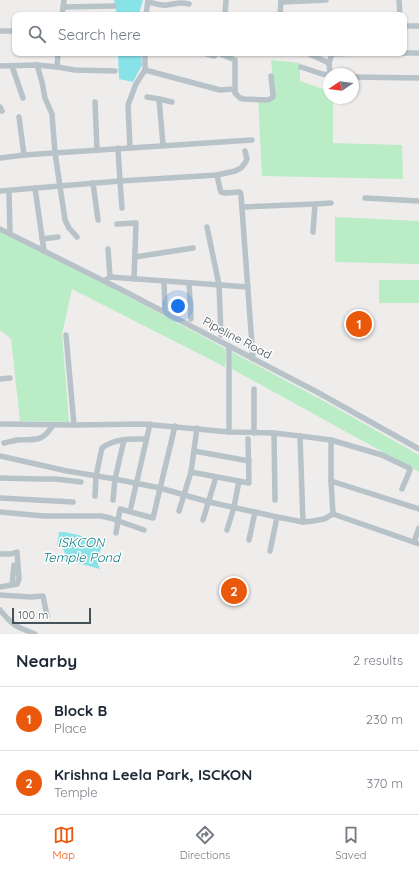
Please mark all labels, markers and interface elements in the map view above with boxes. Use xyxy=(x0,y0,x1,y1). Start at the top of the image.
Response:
search box xyxy=(12,12,407,56)
icon: search xyxy=(26,23,48,45)
text: Search here xyxy=(58,25,141,44)
north arrow xyxy=(323,68,359,104)
your location xyxy=(168,296,188,316)
pin: 1 xyxy=(346,309,372,339)
street label: Pipeline Road xyxy=(200,313,274,362)
water label: ISKCON Temple Pond xyxy=(42,534,122,565)
pin: 2 xyxy=(221,576,247,606)
scale bar xyxy=(12,606,91,625)
text: 100 m xyxy=(18,608,48,622)
text: Nearby xyxy=(16,650,77,671)
text: 2 results xyxy=(353,652,403,668)
text: Block B xyxy=(54,701,107,720)
text: 1 xyxy=(26,711,32,727)
text: 230 m xyxy=(366,711,403,727)
text: Place xyxy=(54,720,87,736)
text: Krishna Leela Park, ISCKON xyxy=(54,765,252,784)
text: 2 xyxy=(25,775,33,791)
text: 370 m xyxy=(366,775,403,791)
text: Temple xyxy=(54,784,98,800)
tab: Map xyxy=(52,824,75,862)
tab: Directions xyxy=(180,824,230,862)
tab: Saved xyxy=(335,824,367,862)

